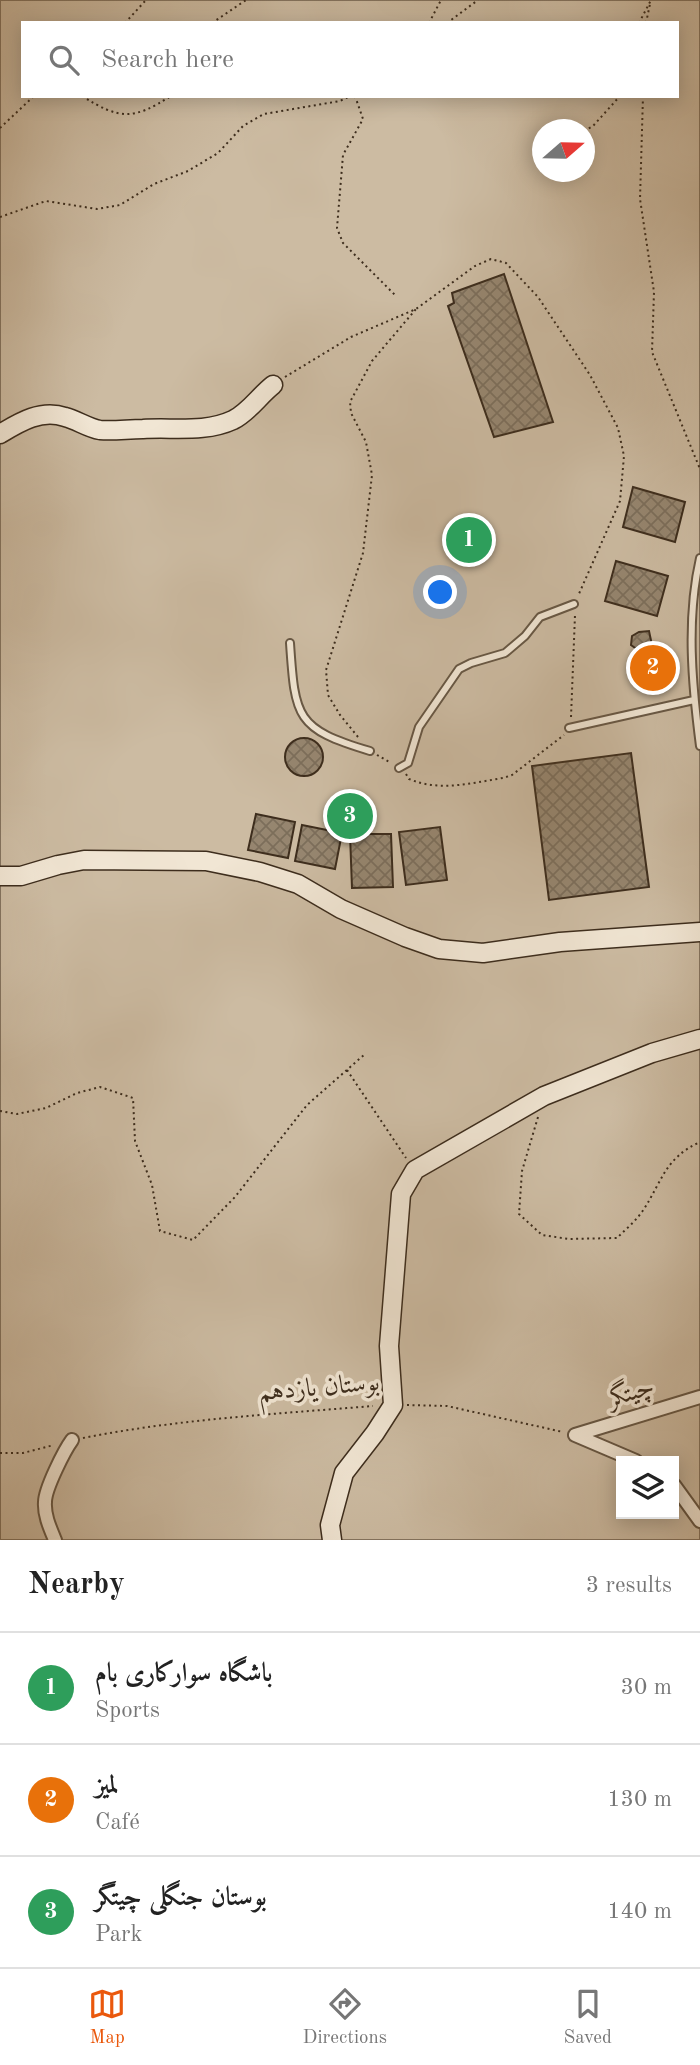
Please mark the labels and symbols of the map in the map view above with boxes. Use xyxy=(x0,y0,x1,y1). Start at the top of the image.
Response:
north arrow xyxy=(532,119,595,182)
pin: 1 xyxy=(446,514,492,566)
your location xyxy=(423,575,457,609)
pin: 2 xyxy=(630,642,676,694)
pin: 3 xyxy=(327,790,373,842)
street label: بوستان یازدهم xyxy=(257,1370,381,1416)
street label: چیتگر xyxy=(601,1370,658,1415)

